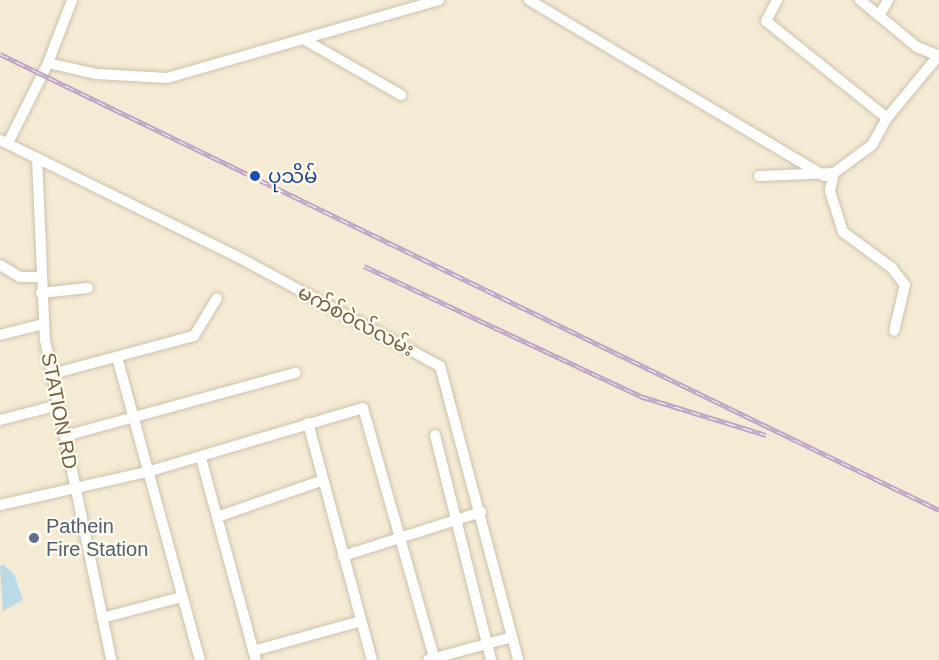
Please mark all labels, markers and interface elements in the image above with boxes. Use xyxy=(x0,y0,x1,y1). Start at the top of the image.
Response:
place label: ပုသိမ် xyxy=(268,164,318,188)
marker: ပုသိမ် xyxy=(246,167,264,185)
street label: မက်စ်ဝဲလ်လမ်း xyxy=(294,280,418,362)
street label: STATION RD xyxy=(36,351,82,471)
place label: Pathein Fire Station xyxy=(46,514,148,561)
marker: Pathein Fire Station xyxy=(27,531,41,545)

